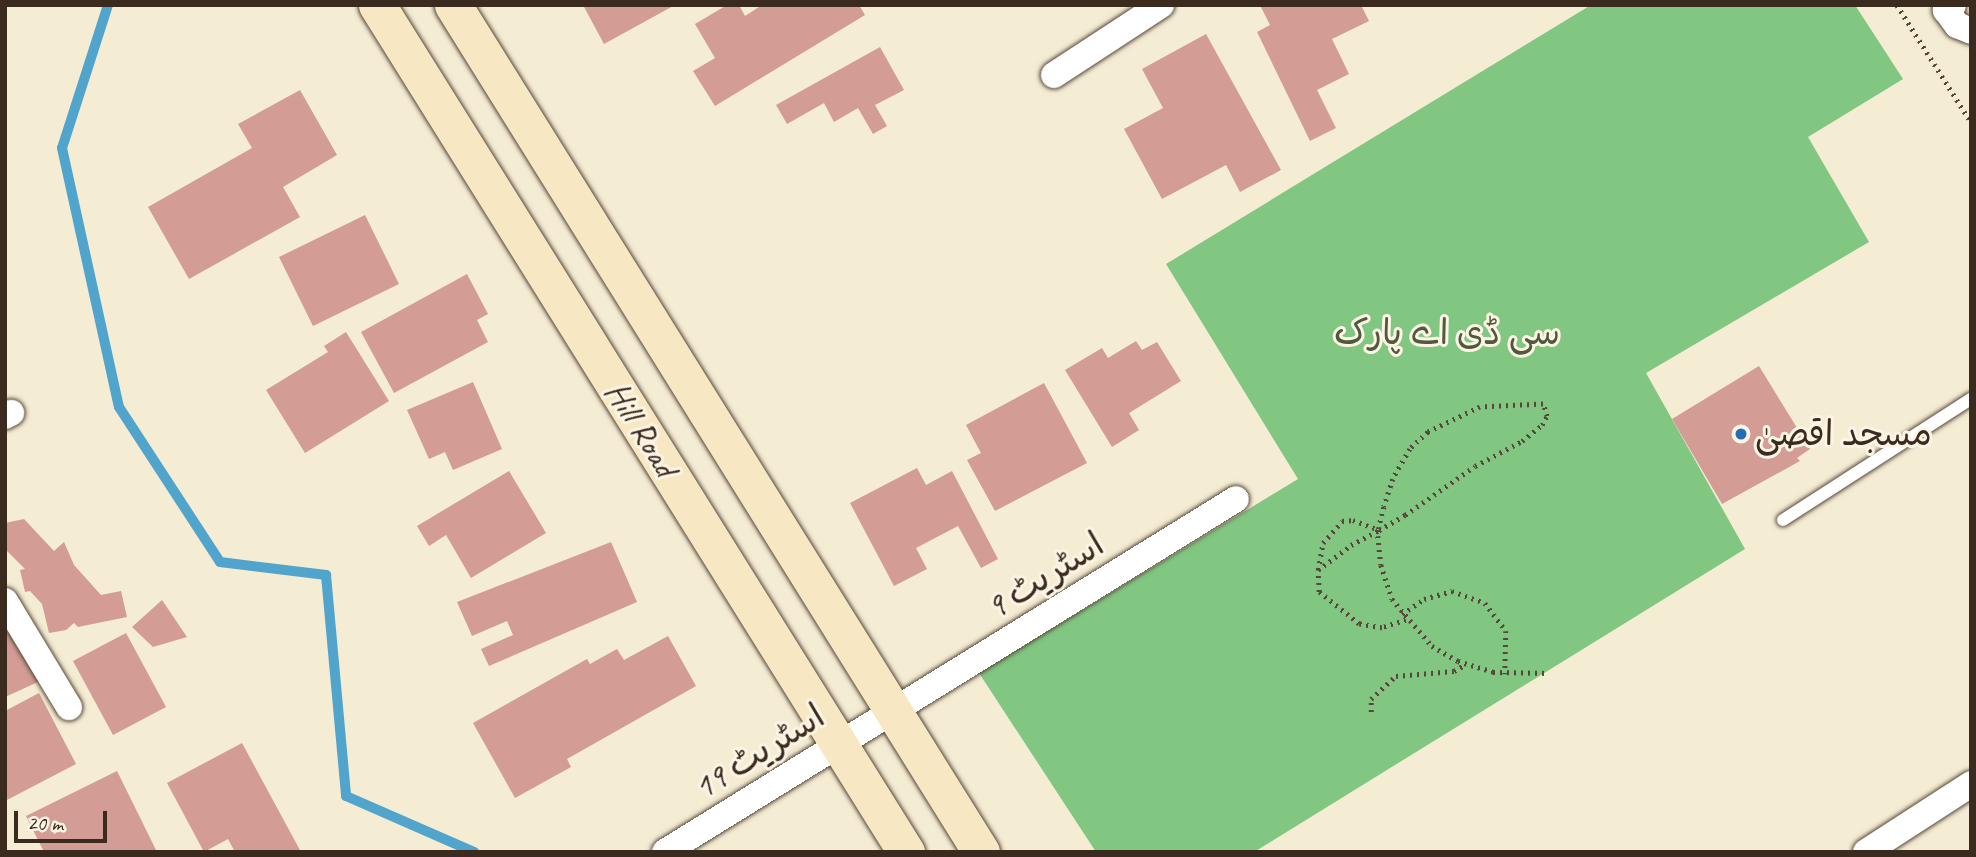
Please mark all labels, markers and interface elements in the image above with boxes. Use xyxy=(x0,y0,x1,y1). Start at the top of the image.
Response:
park label: سی ڈی اے پارک xyxy=(1334,312,1560,354)
street label: Hill Road xyxy=(595,373,687,485)
place label: مسجد اقصیٰ xyxy=(1755,413,1932,455)
marker: مسجد اقصیٰ xyxy=(1733,426,1749,442)
street label: اسٹریٹ 9 xyxy=(978,523,1112,629)
street label: اسٹریٹ 19 xyxy=(686,695,832,809)
scale bar xyxy=(18,798,110,842)
text: 20 m xyxy=(27,810,63,836)

